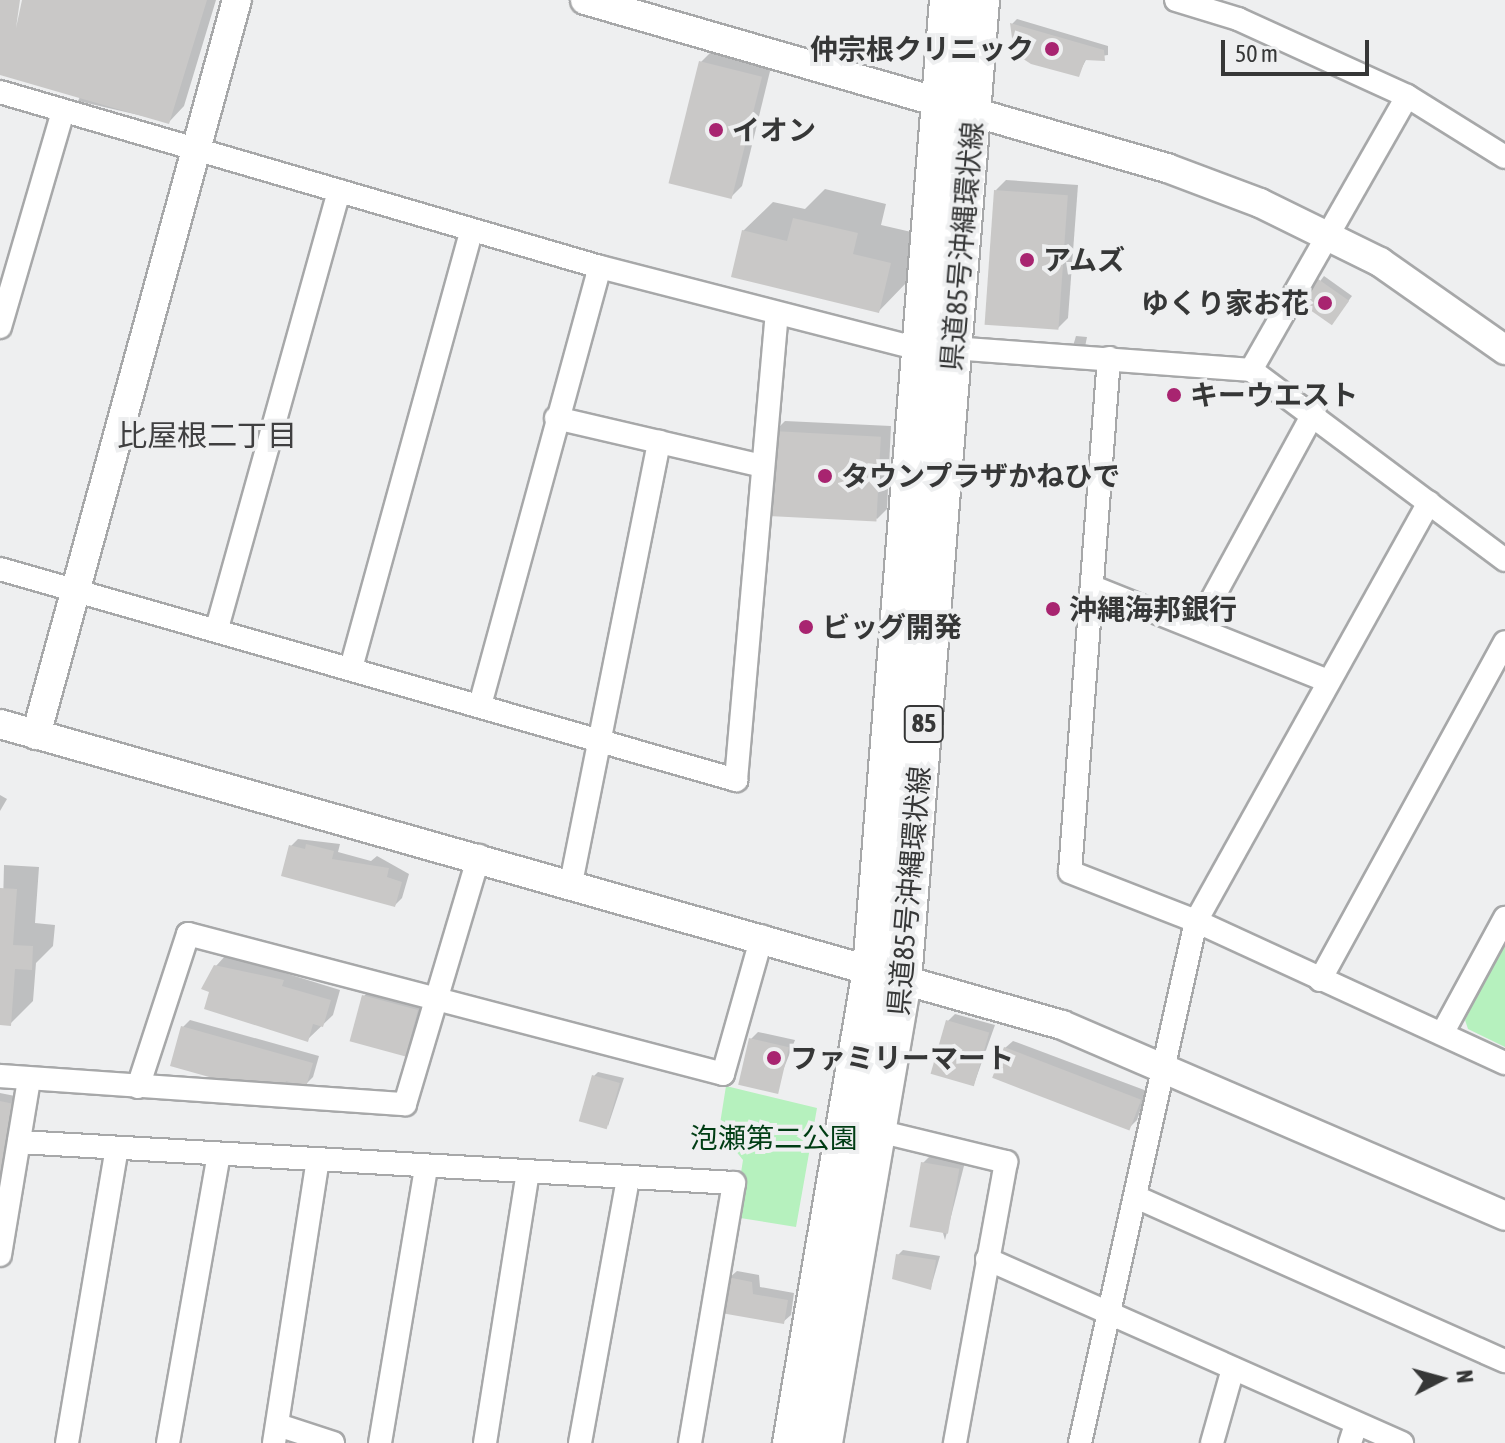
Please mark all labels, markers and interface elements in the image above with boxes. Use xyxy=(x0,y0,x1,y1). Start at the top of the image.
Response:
scale bar xyxy=(1225,24,1373,74)
place label: 仲宗根クリニック xyxy=(810,32,1034,66)
marker: 仲宗根クリニック xyxy=(1041,38,1063,60)
text: 50 m xyxy=(1235,40,1278,67)
place label: イオン xyxy=(732,113,816,147)
street label: 県道85号沖縄環状線 xyxy=(934,120,990,372)
marker: イオン xyxy=(707,121,725,139)
place label: アムズ xyxy=(1043,243,1127,277)
marker: アムズ xyxy=(1018,251,1036,269)
place label: ゆくり家お花 xyxy=(1141,286,1309,320)
marker: ゆくり家お花 xyxy=(1316,294,1334,312)
place label: キーウエスト xyxy=(1190,378,1358,412)
marker: キーウエスト xyxy=(1165,386,1183,404)
district label: 比屋根二丁目 xyxy=(117,417,297,453)
place label: タウンプラザかねひで xyxy=(841,459,1121,493)
marker: タウンプラザかねひで xyxy=(816,467,834,485)
place label: 沖縄海邦銀行 xyxy=(1069,592,1237,626)
marker: 沖縄海邦銀行 xyxy=(1044,600,1062,618)
place label: ビッグ開発 xyxy=(822,610,962,644)
marker: ビッグ開発 xyxy=(797,618,815,636)
road number: 85 xyxy=(902,702,946,746)
street label: 県道85号沖縄環状線 xyxy=(881,765,937,1017)
place label: ファミリーマート xyxy=(790,1041,1014,1075)
marker: ファミリーマート xyxy=(765,1049,783,1067)
park label: 泡瀬第二公園 xyxy=(690,1121,858,1155)
north arrow xyxy=(1401,1339,1481,1419)
text: N xyxy=(1451,1369,1478,1384)

